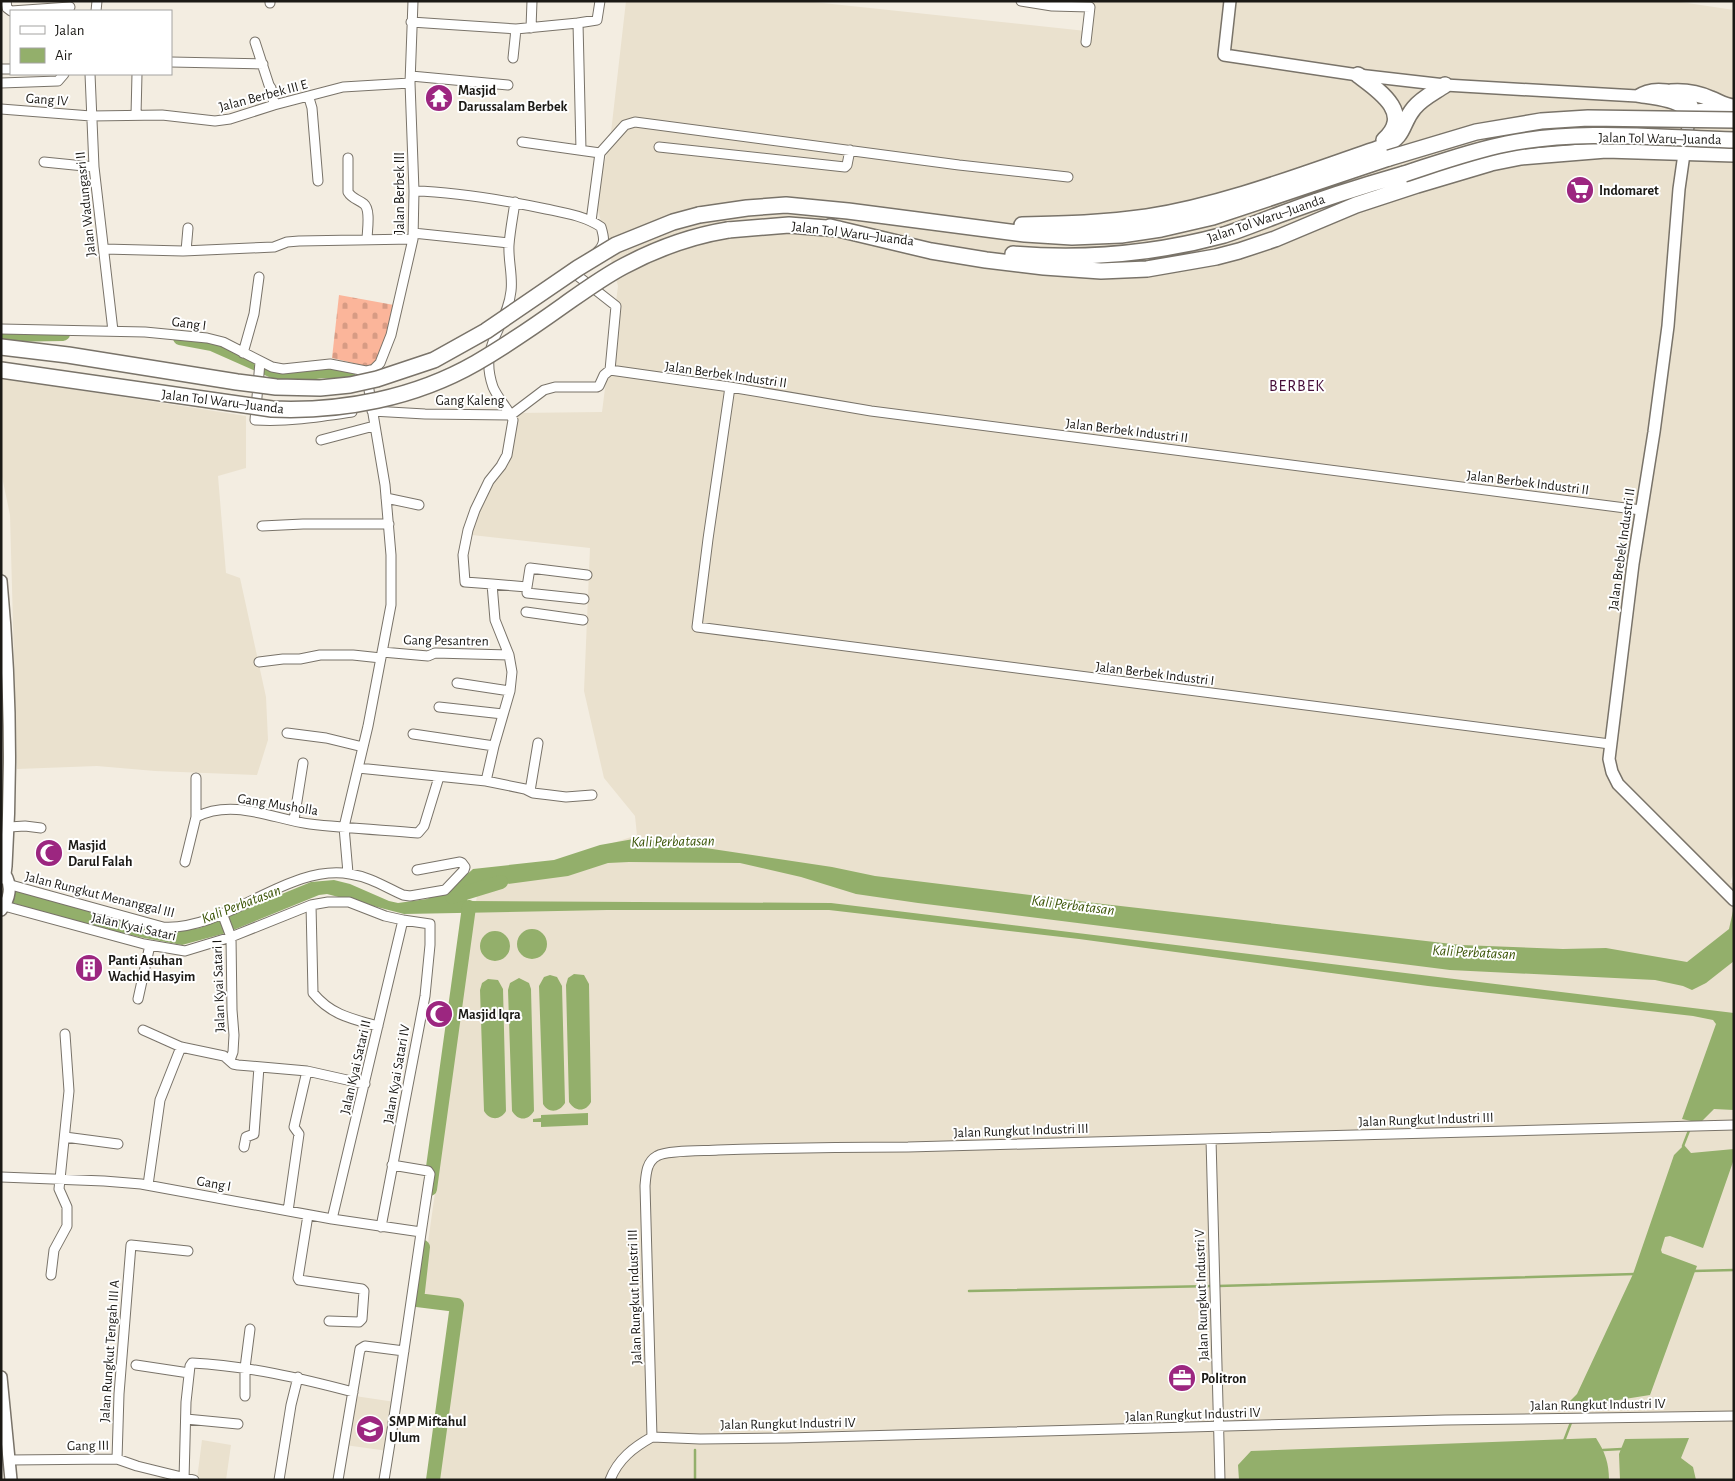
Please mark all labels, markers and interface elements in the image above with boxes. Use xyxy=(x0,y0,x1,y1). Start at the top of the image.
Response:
legend xyxy=(10,10,172,75)
text: Jalan xyxy=(55,23,85,38)
text: Air xyxy=(55,48,72,63)
street label: Jalan Berbek III E xyxy=(218,77,309,114)
temple icon: Masjid Darussalam Berbek xyxy=(424,83,454,113)
place label: Masjid Darussalam Berbek xyxy=(458,84,567,114)
street label: Gang IV xyxy=(25,92,69,108)
street label: Jalan Tol Waru–Juanda xyxy=(1598,131,1722,147)
street label: Jalan Wadungasri II xyxy=(74,151,98,257)
street label: Jalan Berbek III xyxy=(393,152,407,234)
supermarket icon: Indomaret xyxy=(1565,175,1595,205)
place label: Indomaret xyxy=(1599,184,1659,198)
street label: Jalan Tol Waru–Juanda xyxy=(1206,192,1327,246)
street label: Jalan Tol Waru–Juanda xyxy=(791,220,915,249)
street label: Gang I xyxy=(171,315,207,333)
street label: Jalan Berbek Industri II xyxy=(664,359,788,390)
district label: BERBEK xyxy=(1269,378,1325,394)
street label: Jalan Tol Waru–Juanda xyxy=(161,388,285,417)
street label: Gang Kaleng xyxy=(436,394,505,408)
street label: Jalan Berbek Industri II xyxy=(1065,417,1189,445)
street label: Jalan Berbek Industri II xyxy=(1466,469,1590,497)
street label: Jalan Brebek Industri II xyxy=(1606,487,1637,611)
street label: Gang Pesantren xyxy=(403,633,489,649)
street label: Jalan Berbek Industri I xyxy=(1095,660,1215,688)
street label: Gang Musholla xyxy=(236,792,320,818)
water label: Kali Perbatasan xyxy=(631,833,715,850)
mosque icon: Masjid Darul Falah xyxy=(34,838,64,868)
place label: Masjid Darul Falah xyxy=(68,839,132,869)
street label: Jalan Rungkut Menanggal III xyxy=(24,870,176,920)
water label: Kali Perbatasan xyxy=(199,882,283,926)
water label: Kali Perbatasan xyxy=(1031,893,1115,918)
street label: Jalan Kyai Satari xyxy=(90,910,178,944)
street label: Jalan Kyai Satari I xyxy=(210,939,228,1032)
water label: Kali Perbatasan xyxy=(1432,943,1516,962)
building icon: Panti Asuhan Wachid Hasyim xyxy=(74,953,104,983)
place label: Panti Asuhan Wachid Hasyim xyxy=(108,954,195,984)
mosque icon: Masjid Iqra xyxy=(424,999,454,1029)
place label: Masjid Iqra xyxy=(458,1008,521,1022)
street label: Jalan Kyai Satari II xyxy=(338,1019,374,1116)
street label: Jalan Kyai Satari IV xyxy=(381,1023,413,1125)
street label: Jalan Rungkut Industri III xyxy=(1358,1111,1494,1129)
street label: Jalan Rungkut Industri III xyxy=(953,1122,1089,1140)
street label: Gang I xyxy=(196,1174,232,1194)
street label: Jalan Rungkut Industri III xyxy=(626,1229,644,1365)
street label: Jalan Rungkut Industri V xyxy=(1193,1229,1211,1361)
street label: Jalan Rungkut Tengah III A xyxy=(98,1279,122,1423)
office icon: Politron xyxy=(1167,1363,1197,1393)
place label: Politron xyxy=(1201,1372,1246,1386)
street label: Jalan Rungkut Industri IV xyxy=(1530,1397,1666,1413)
street label: Jalan Rungkut Industri IV xyxy=(1125,1406,1261,1424)
school or university icon: SMP Miftahul Ulum xyxy=(355,1414,385,1444)
place label: SMP Miftahul Ulum xyxy=(389,1415,466,1445)
street label: Jalan Rungkut Industri IV xyxy=(720,1416,856,1432)
street label: Gang III xyxy=(67,1439,109,1453)

